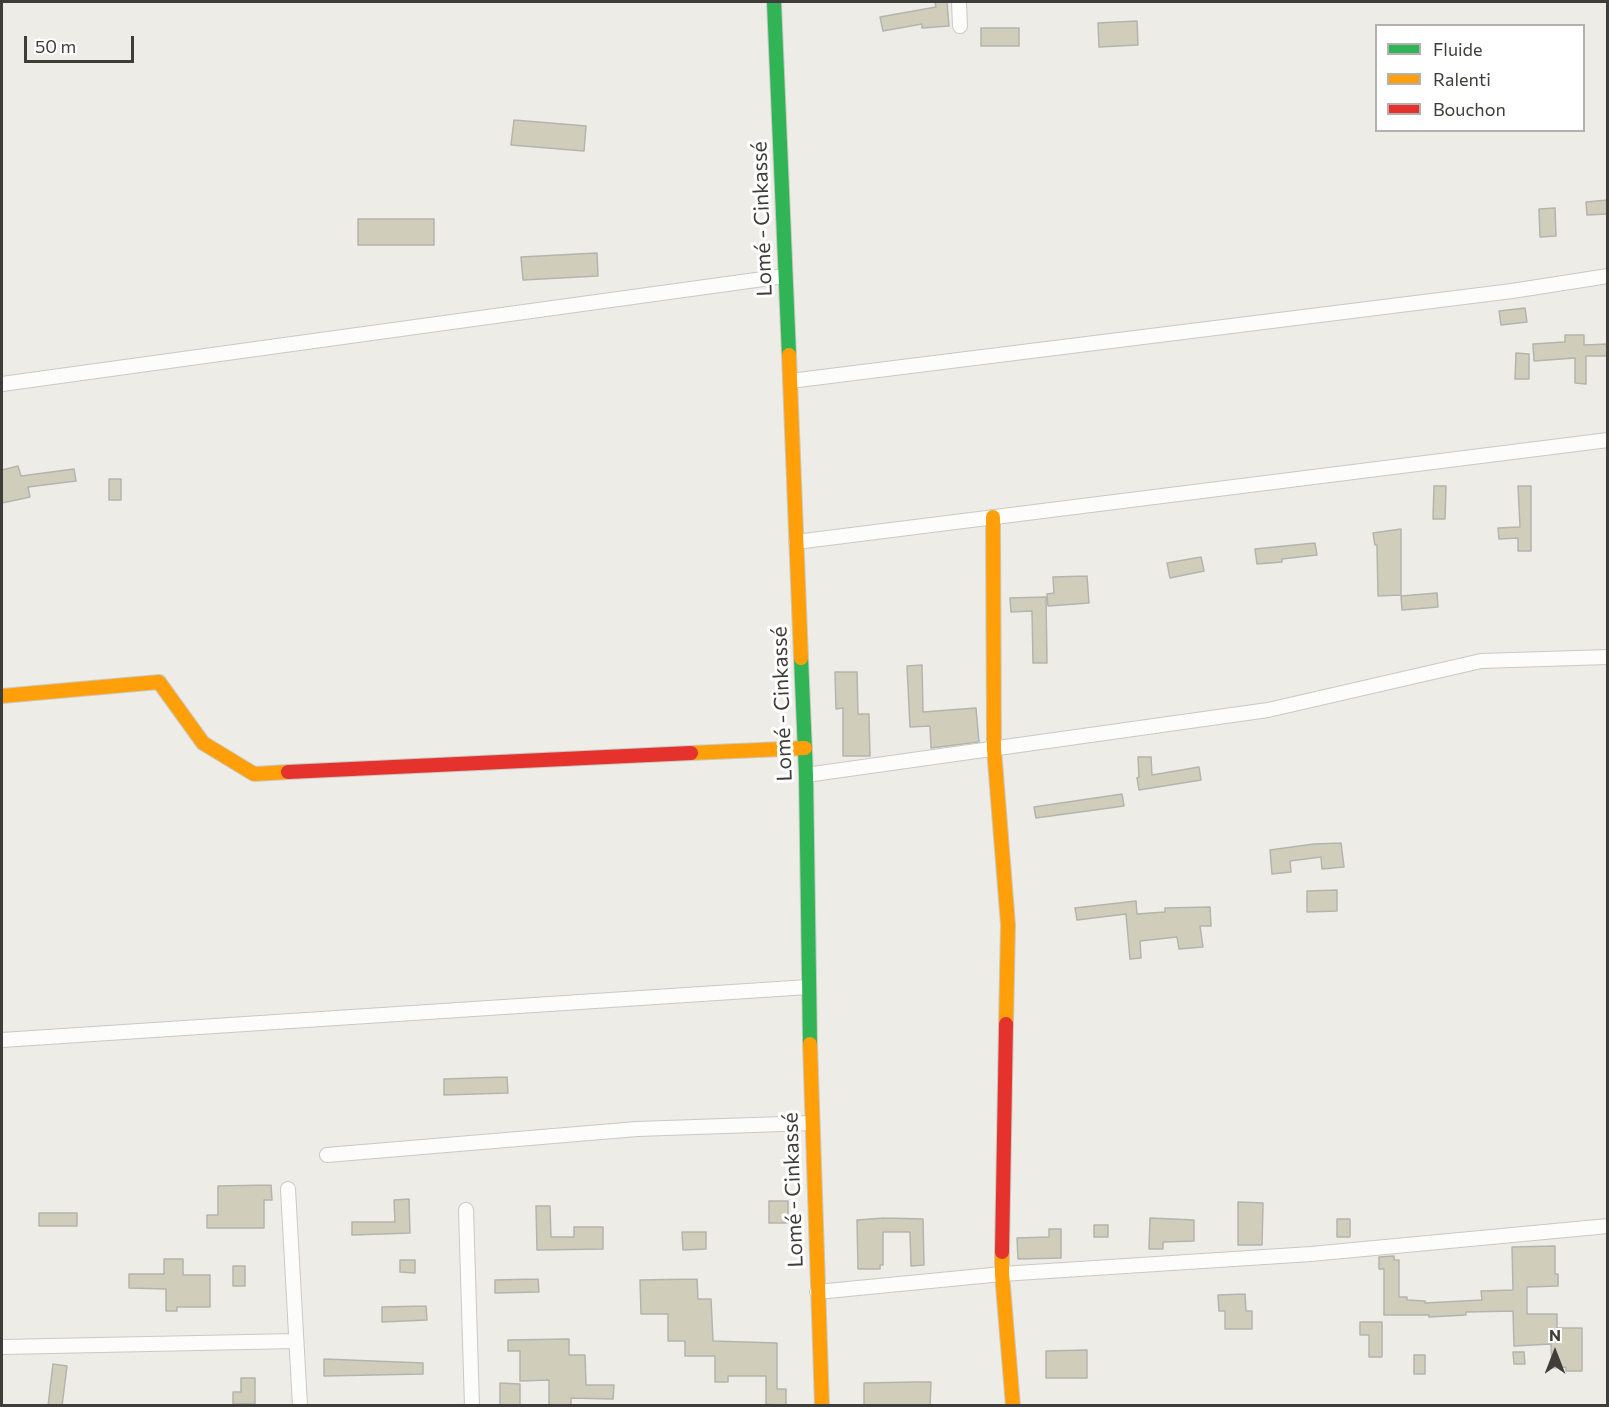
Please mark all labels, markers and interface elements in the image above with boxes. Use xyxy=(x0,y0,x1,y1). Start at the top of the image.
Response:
scale bar xyxy=(27,24,136,62)
legend xyxy=(1375,24,1585,132)
text: 50 m xyxy=(35,35,76,57)
text: Fluide xyxy=(1433,38,1482,60)
text: Ralenti xyxy=(1433,68,1491,90)
text: Bouchon xyxy=(1433,98,1506,120)
street label: Lomé - Cinkassé xyxy=(747,141,777,297)
street label: Lomé - Cinkassé xyxy=(767,626,797,782)
street label: Lomé - Cinkassé xyxy=(778,1112,808,1268)
north arrow xyxy=(1525,1323,1585,1383)
text: N xyxy=(1549,1325,1561,1344)

